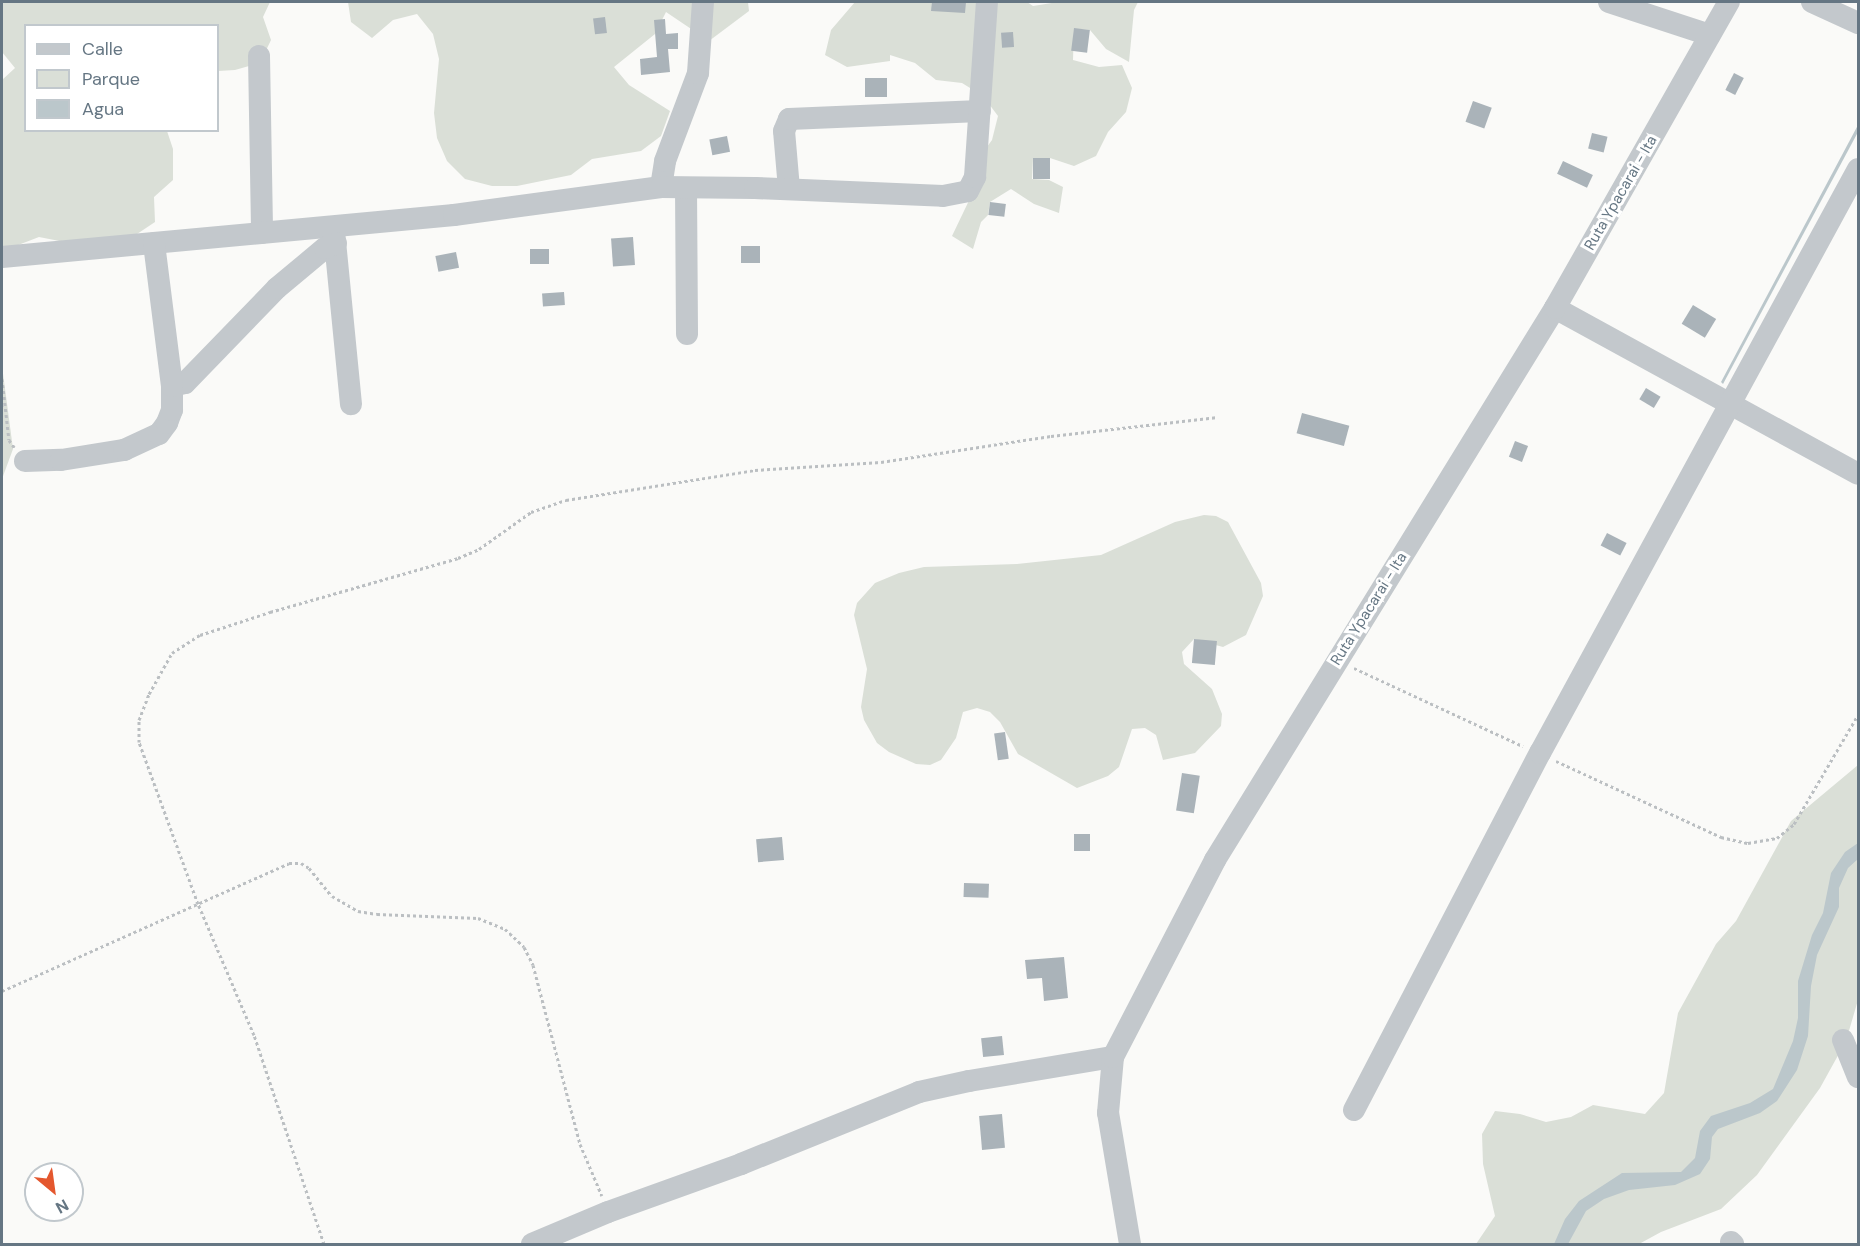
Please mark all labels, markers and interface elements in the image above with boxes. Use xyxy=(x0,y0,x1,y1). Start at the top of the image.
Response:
legend xyxy=(24,24,219,132)
text: Calle xyxy=(82,37,123,61)
text: Parque xyxy=(82,67,140,91)
text: Agua xyxy=(82,97,124,121)
street label: Ruta Ypacarai - Ita xyxy=(1581,132,1661,254)
street label: Ruta Ypacarai - Ita xyxy=(1327,549,1411,669)
north arrow xyxy=(24,1162,84,1222)
text: N xyxy=(52,1194,72,1218)

